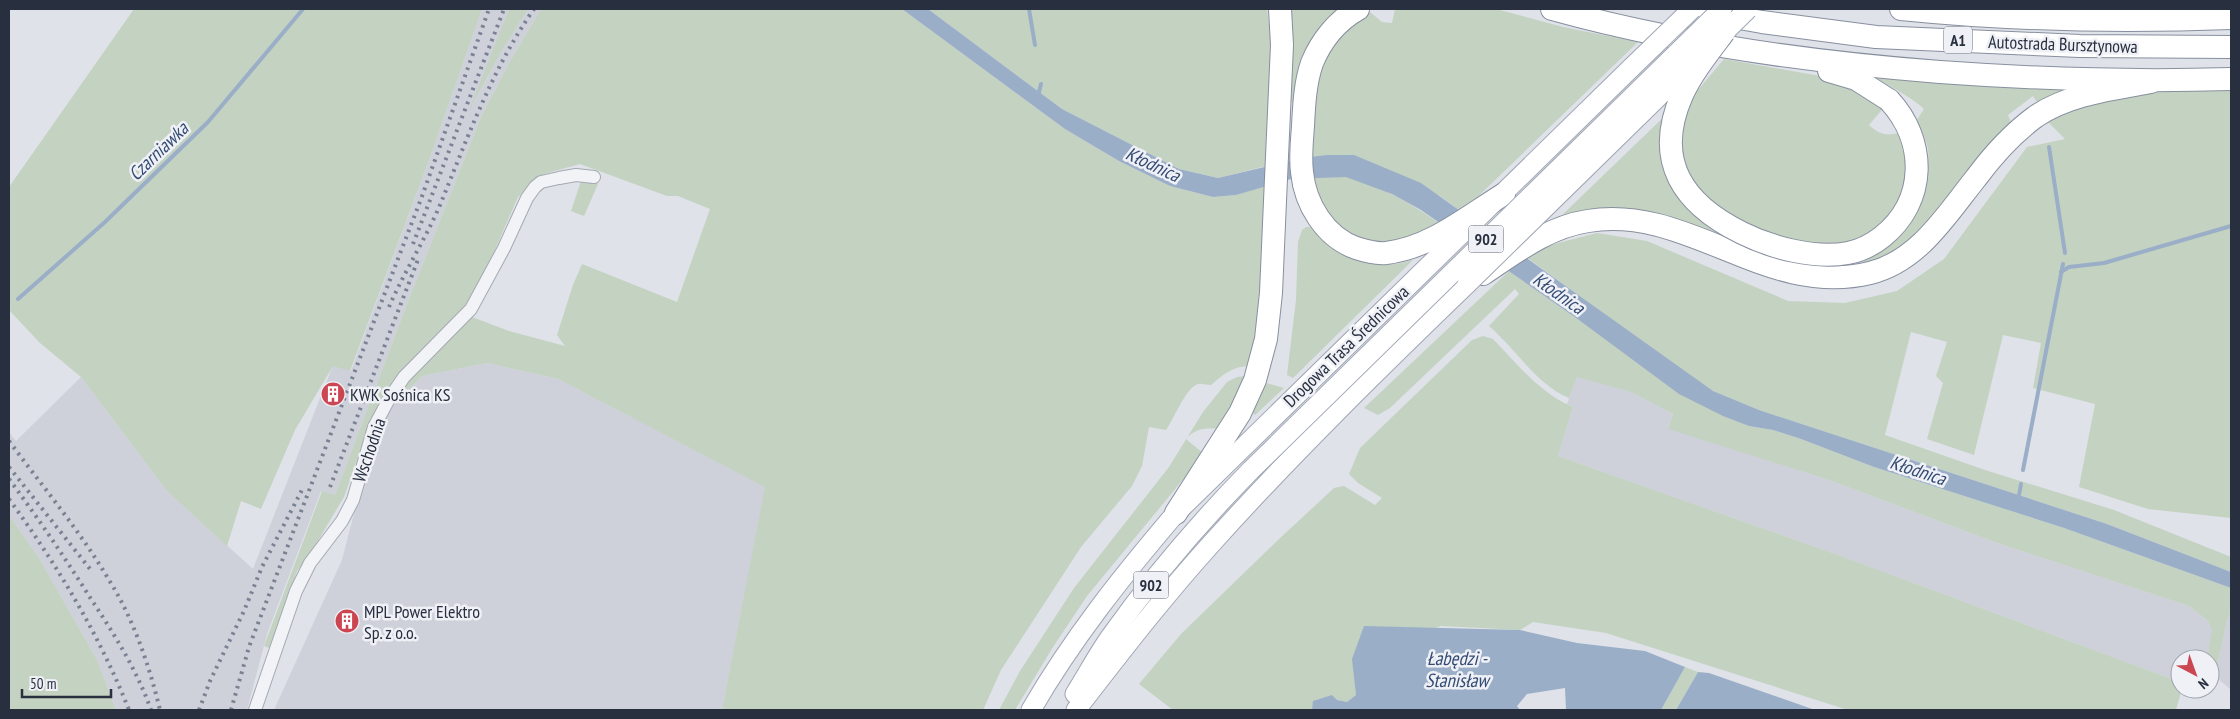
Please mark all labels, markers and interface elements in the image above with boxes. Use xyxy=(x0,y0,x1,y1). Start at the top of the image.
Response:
road number: A1 xyxy=(1944,26,1972,54)
street label: Autostrada Bursztynowa xyxy=(1988,30,2138,58)
water label: Czarniawka xyxy=(123,116,194,185)
water label: Kłodnica xyxy=(1122,141,1185,188)
road number: 902 xyxy=(1468,225,1504,252)
water label: Kłodnica xyxy=(1529,267,1590,320)
street label: Drogowa Trasa Średnicowa xyxy=(1278,280,1414,412)
building icon: KWK Sośnica KS xyxy=(320,381,346,407)
place label: KWK Sośnica KS xyxy=(350,383,451,406)
street label: Wschodnia xyxy=(347,415,391,485)
water label: Kłodnica xyxy=(1887,450,1950,491)
road number: 902 xyxy=(1134,572,1168,598)
place label: MPL Power Elektro Sp. z o.o. xyxy=(364,600,480,644)
building icon: MPL Power Elektro Sp. z o.o. xyxy=(334,608,360,634)
water label: Łabędzi - Stanisław xyxy=(1425,646,1491,692)
north arrow xyxy=(2170,649,2220,699)
scale bar xyxy=(22,666,111,698)
text: 50 m xyxy=(30,674,56,693)
text: N xyxy=(2195,675,2212,693)

